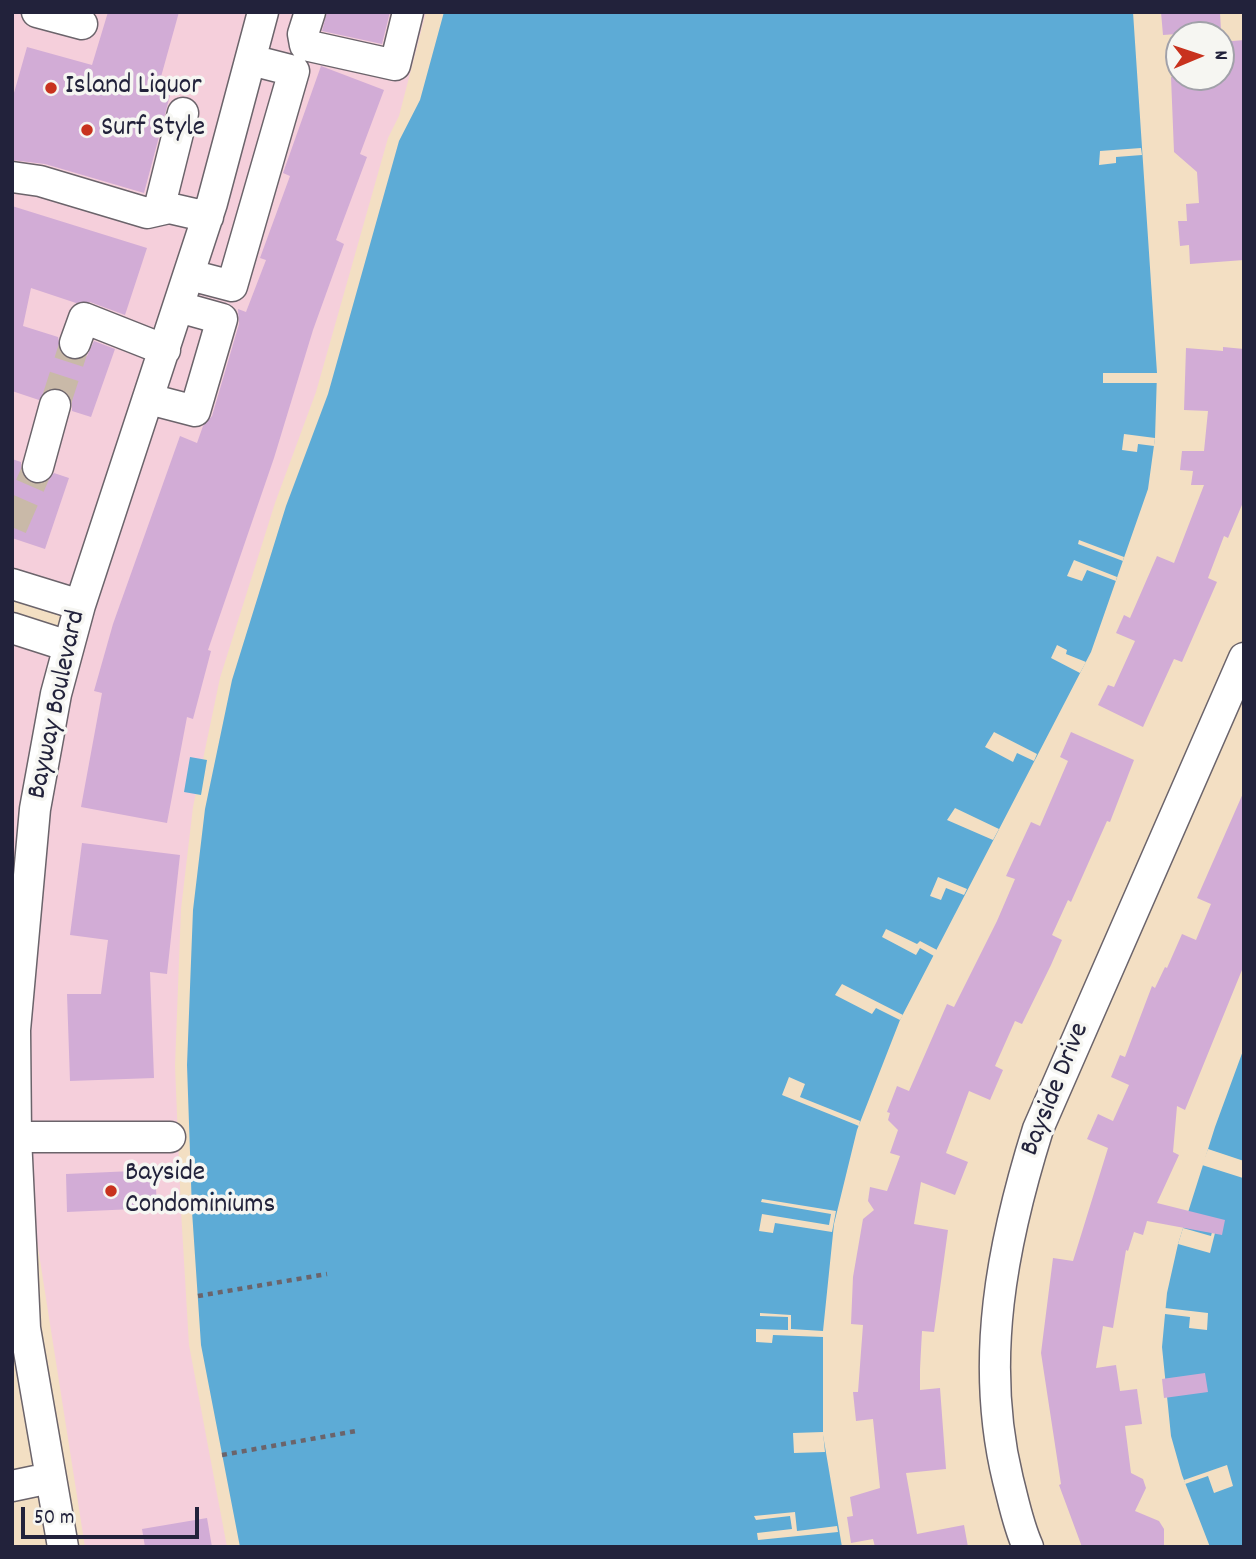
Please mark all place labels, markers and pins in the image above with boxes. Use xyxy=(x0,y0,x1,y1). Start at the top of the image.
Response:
place label: Island Liquor xyxy=(65,71,202,105)
marker: Island Liquor xyxy=(43,80,59,96)
place label: Surf Style xyxy=(101,113,205,147)
marker: Surf Style xyxy=(79,122,95,138)
place label: Bayside Condominiums xyxy=(125,1158,275,1224)
marker: Bayside Condominiums xyxy=(103,1183,119,1199)

